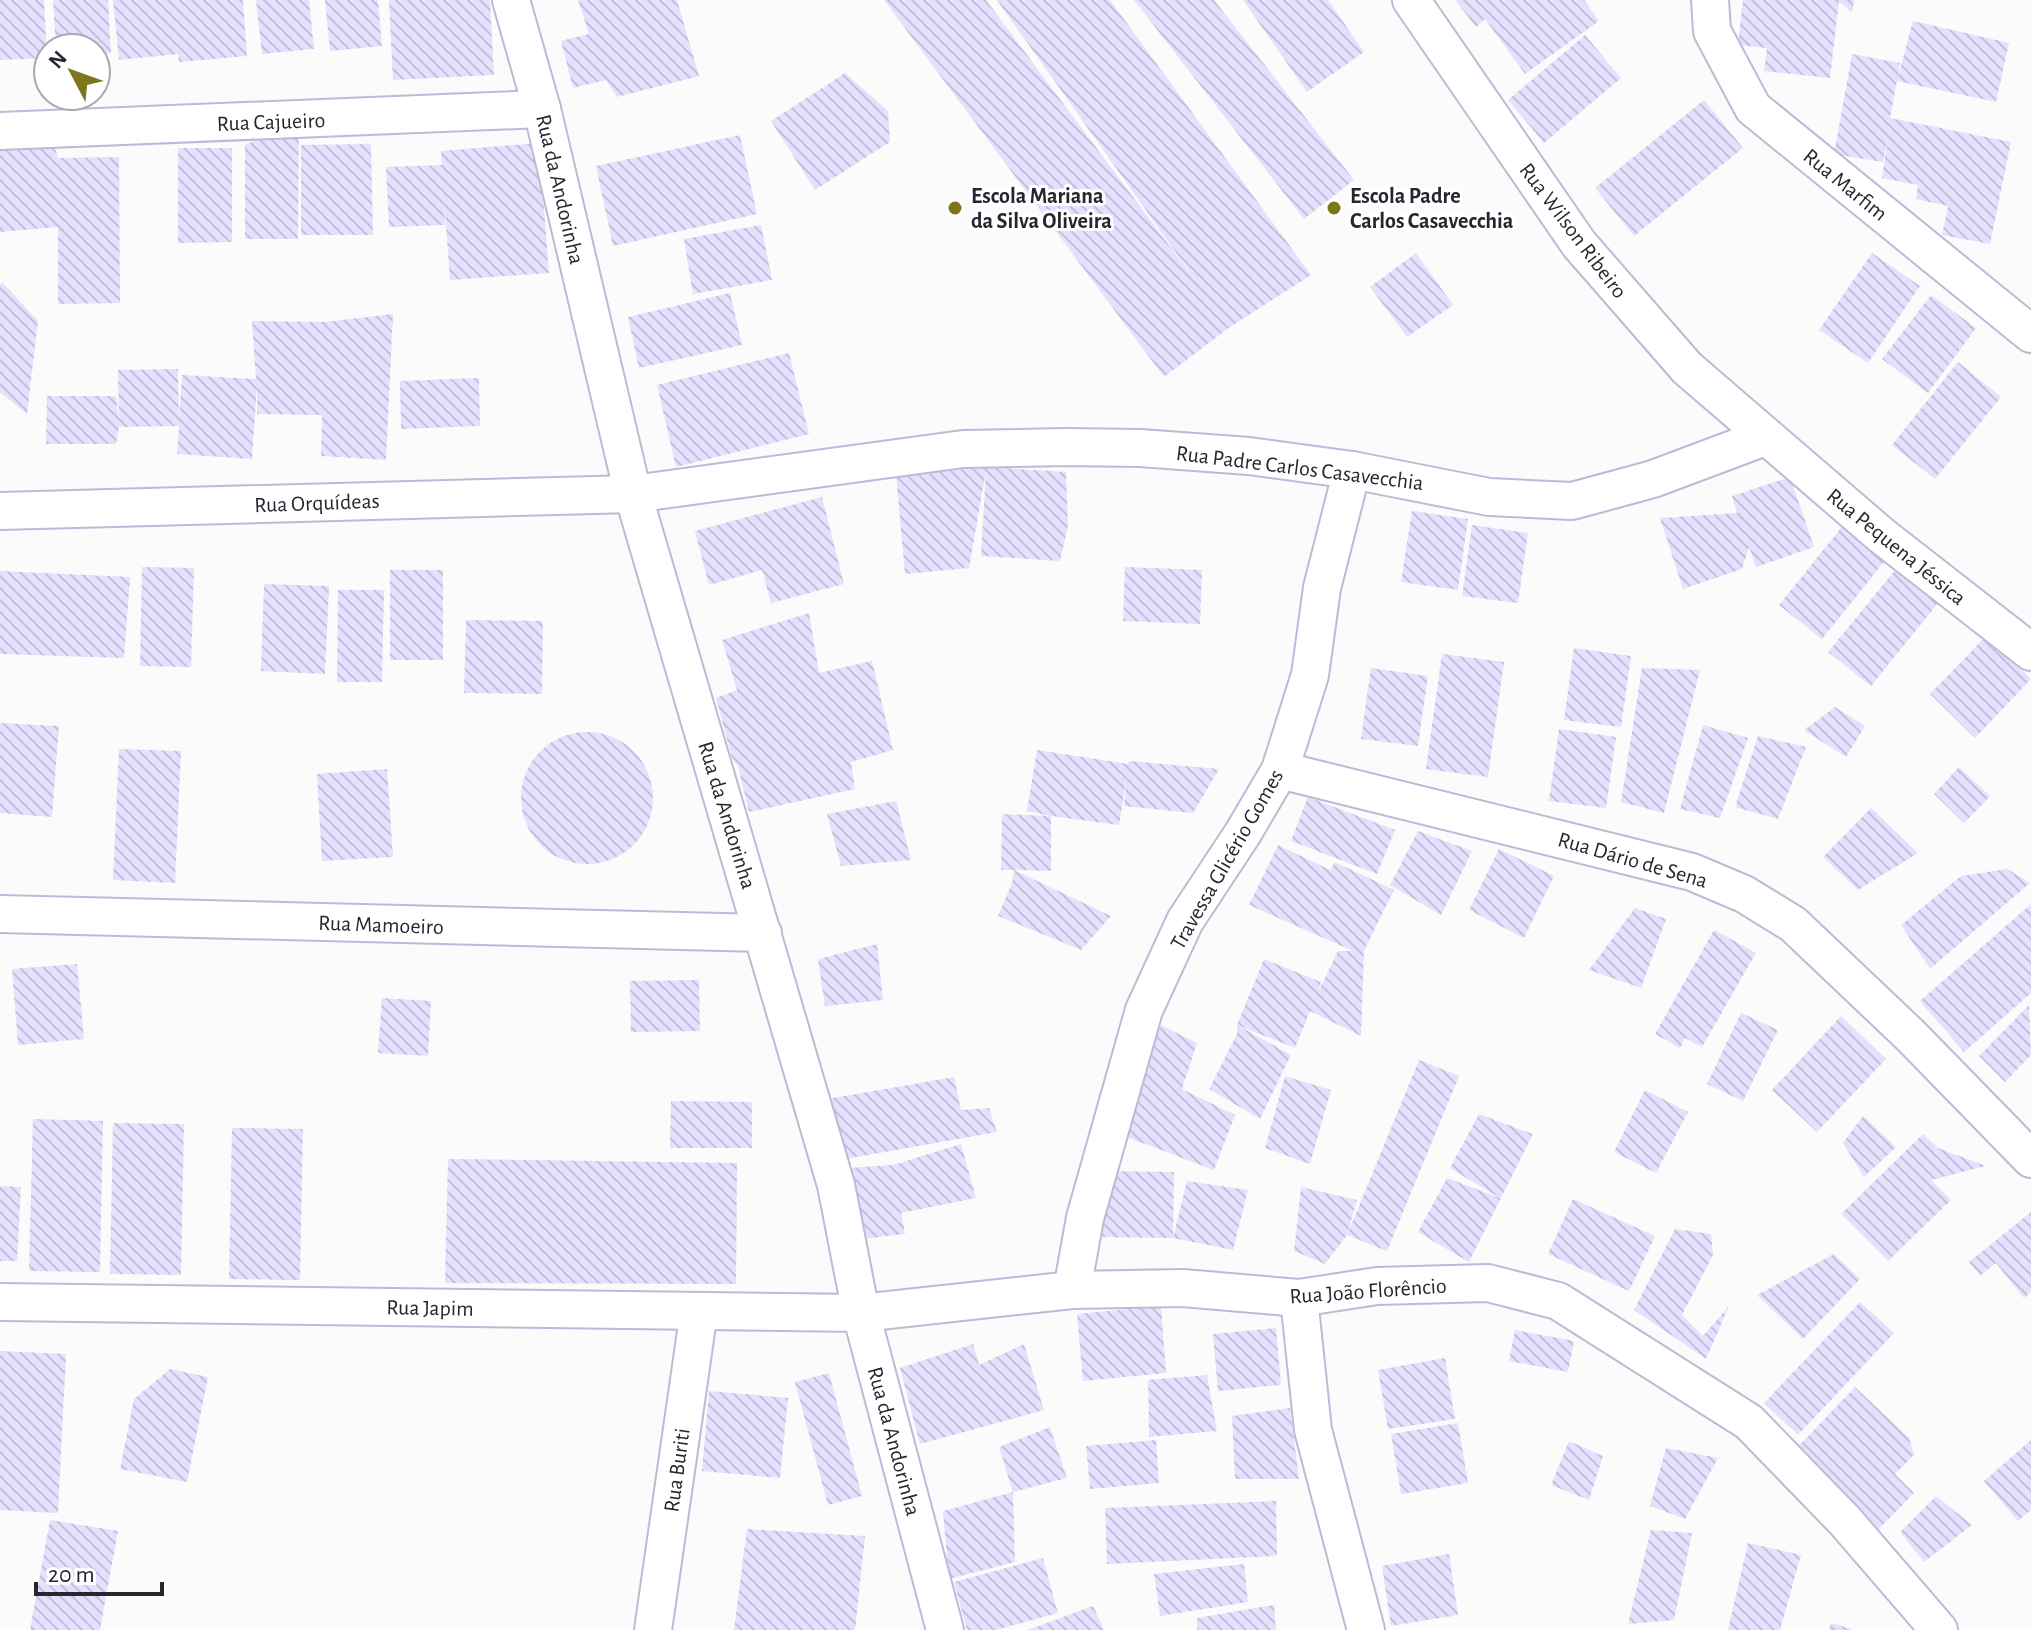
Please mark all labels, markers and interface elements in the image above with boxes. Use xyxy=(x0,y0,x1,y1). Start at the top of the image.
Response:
north arrow xyxy=(32,32,112,112)
text: N xyxy=(44,47,71,73)
street label: Rua Cajueiro xyxy=(216,109,326,135)
street label: Rua da Andorinha xyxy=(532,112,588,266)
street label: Rua Marfim xyxy=(1799,145,1891,225)
street label: Rua Wilson Ribeiro xyxy=(1515,159,1631,302)
place label: Escola Mariana da Silva Oliveira xyxy=(971,185,1112,232)
place label: Escola Padre Carlos Casavecchia xyxy=(1350,185,1514,232)
marker: Escola Mariana da Silva Oliveira xyxy=(946,199,964,217)
marker: Escola Padre Carlos Casavecchia xyxy=(1325,199,1343,217)
street label: Rua Padre Carlos Casavecchia xyxy=(1175,442,1425,494)
street label: Rua Pequena Jéssica xyxy=(1823,484,1970,609)
street label: Rua Orquídeas xyxy=(254,490,380,516)
street label: Rua da Andorinha xyxy=(694,739,760,892)
street label: Travessa Glicério Gomes xyxy=(1166,766,1287,953)
street label: Rua Dário de Sena xyxy=(1555,828,1710,892)
street label: Rua Mamoeiro xyxy=(318,912,444,938)
street label: Rua João Florêncio xyxy=(1289,1275,1447,1307)
street label: Rua Japim xyxy=(386,1296,474,1320)
street label: Rua da Andorinha xyxy=(864,1364,924,1518)
street label: Rua Buriti xyxy=(660,1427,694,1513)
scale bar xyxy=(36,1546,162,1596)
text: 20 m xyxy=(48,1563,95,1587)

